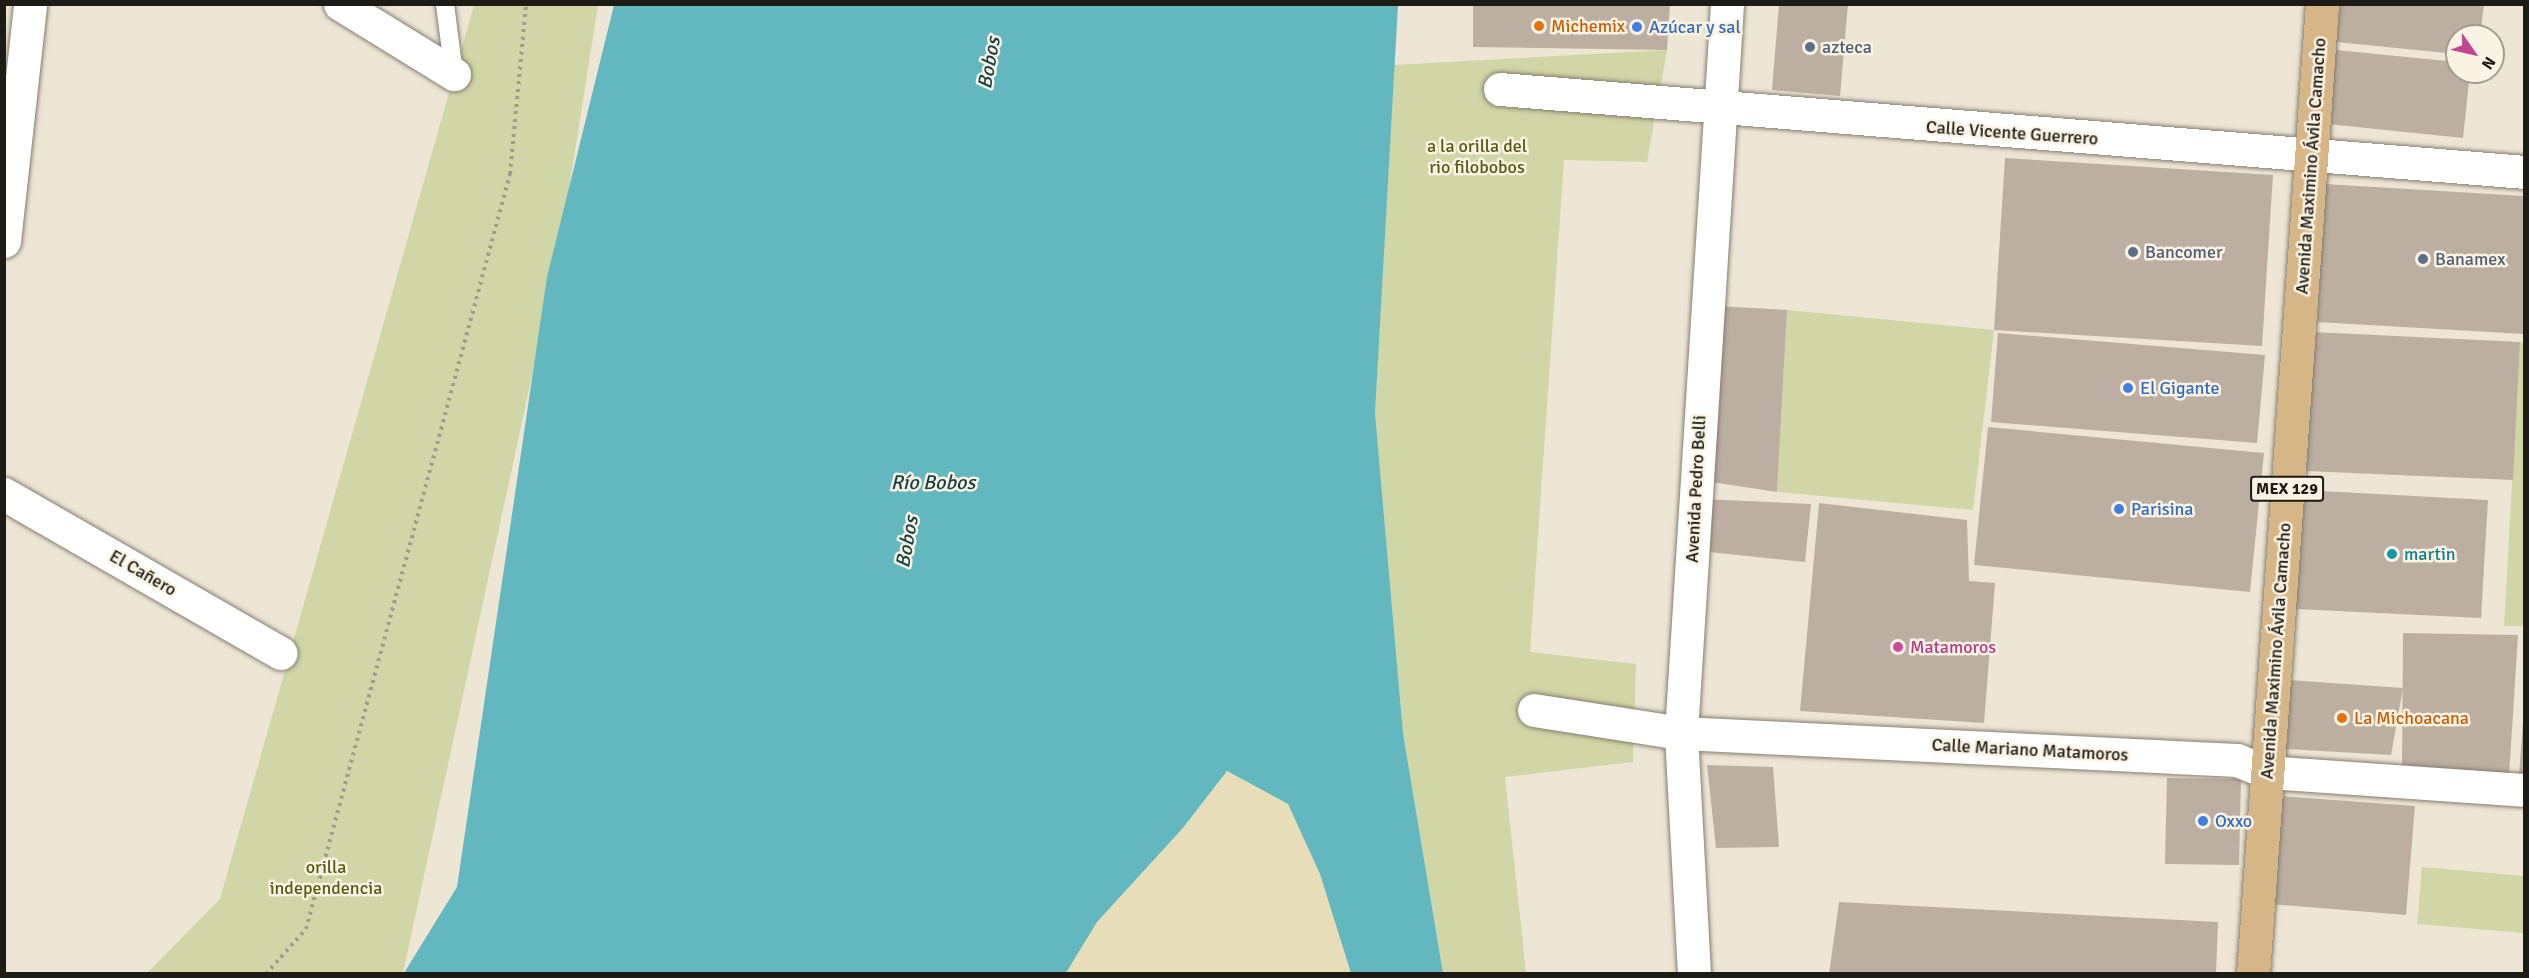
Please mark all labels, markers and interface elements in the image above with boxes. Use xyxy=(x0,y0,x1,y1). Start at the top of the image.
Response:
place label: Michemix xyxy=(1551,15,1625,37)
place label: Azúcar y sal xyxy=(1649,16,1741,38)
marker: Michemix xyxy=(1532,19,1546,33)
marker: Azúcar y sal xyxy=(1630,20,1644,34)
north arrow xyxy=(2445,24,2505,84)
water label: Bobos xyxy=(973,35,1005,91)
place label: azteca xyxy=(1822,36,1872,58)
street label: Avenida Maximino Ávila Camacho xyxy=(2291,37,2331,295)
marker: azteca xyxy=(1803,40,1817,54)
text: N xyxy=(2477,53,2500,73)
street label: Calle Vicente Guerrero xyxy=(1925,116,2099,150)
park label: a la orilla del rio filobobos xyxy=(1427,136,1527,178)
place label: Bancomer xyxy=(2145,241,2223,263)
marker: Bancomer xyxy=(2126,245,2140,259)
place label: Banamex xyxy=(2435,248,2506,270)
marker: Banamex xyxy=(2416,252,2430,266)
place label: El Gigante xyxy=(2140,377,2219,399)
marker: El Gigante xyxy=(2121,381,2135,395)
street label: Avenida Pedro Belli xyxy=(1681,415,1711,563)
water label: Río Bobos xyxy=(891,470,975,494)
road number: MEX 129 xyxy=(2250,476,2324,502)
place label: Parisina xyxy=(2131,498,2193,520)
marker: Parisina xyxy=(2112,502,2126,516)
water label: Bobos xyxy=(891,514,923,570)
street label: Avenida Maximino Ávila Camacho xyxy=(2256,522,2296,780)
place label: martin xyxy=(2404,543,2456,565)
street label: El Cañero xyxy=(106,545,180,601)
marker: martin xyxy=(2385,547,2399,561)
place label: Matamoros xyxy=(1910,636,1996,658)
marker: Matamoros xyxy=(1891,640,1905,654)
place label: La Michoacana xyxy=(2354,707,2469,729)
marker: La Michoacana xyxy=(2335,711,2349,725)
street label: Calle Mariano Matamoros xyxy=(1931,734,2129,766)
place label: Oxxo xyxy=(2215,810,2252,832)
marker: Oxxo xyxy=(2196,814,2210,828)
park label: orilla independencia xyxy=(270,857,382,900)

